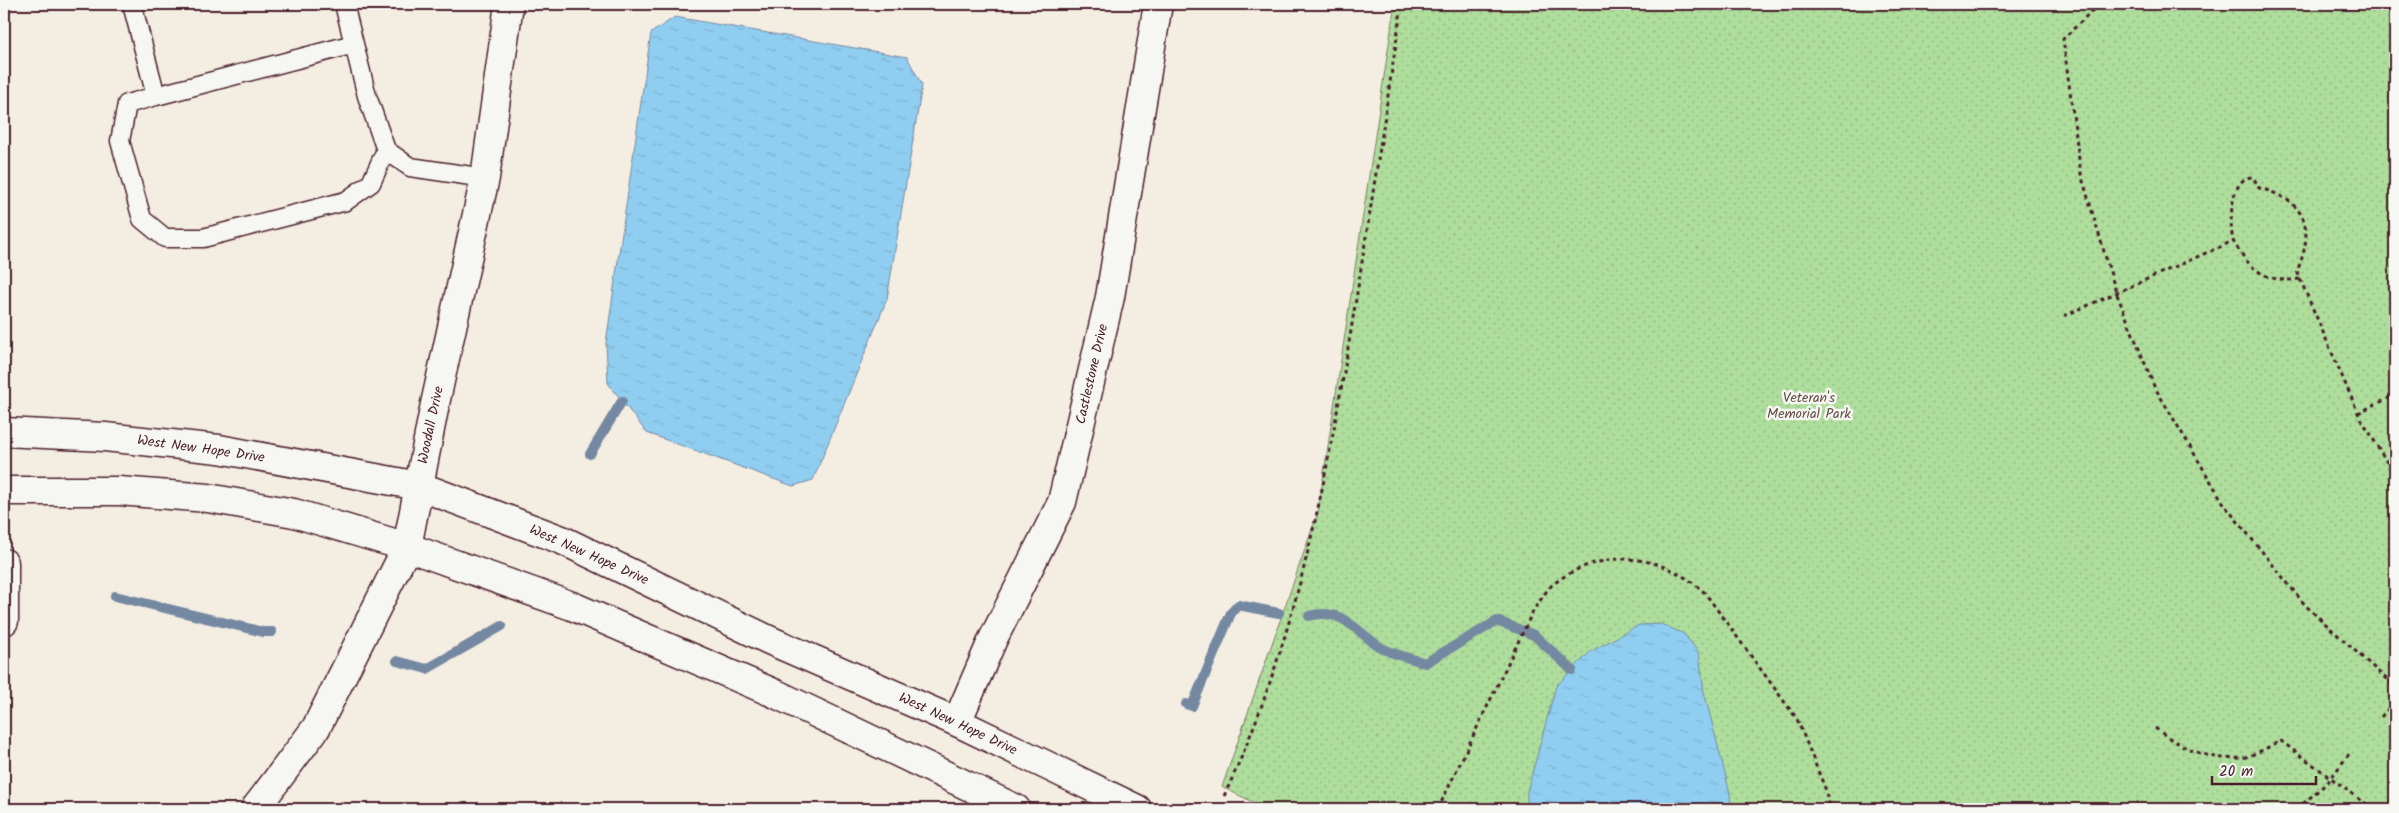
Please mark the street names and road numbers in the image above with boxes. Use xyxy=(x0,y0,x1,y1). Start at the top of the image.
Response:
street label: Castlestone Drive xyxy=(1070,321,1114,426)
street label: Woodall Drive xyxy=(412,383,450,466)
street label: West New Hope Drive xyxy=(136,429,267,469)
street label: West New Hope Drive xyxy=(526,519,653,591)
street label: West New Hope Drive xyxy=(895,687,1022,761)

